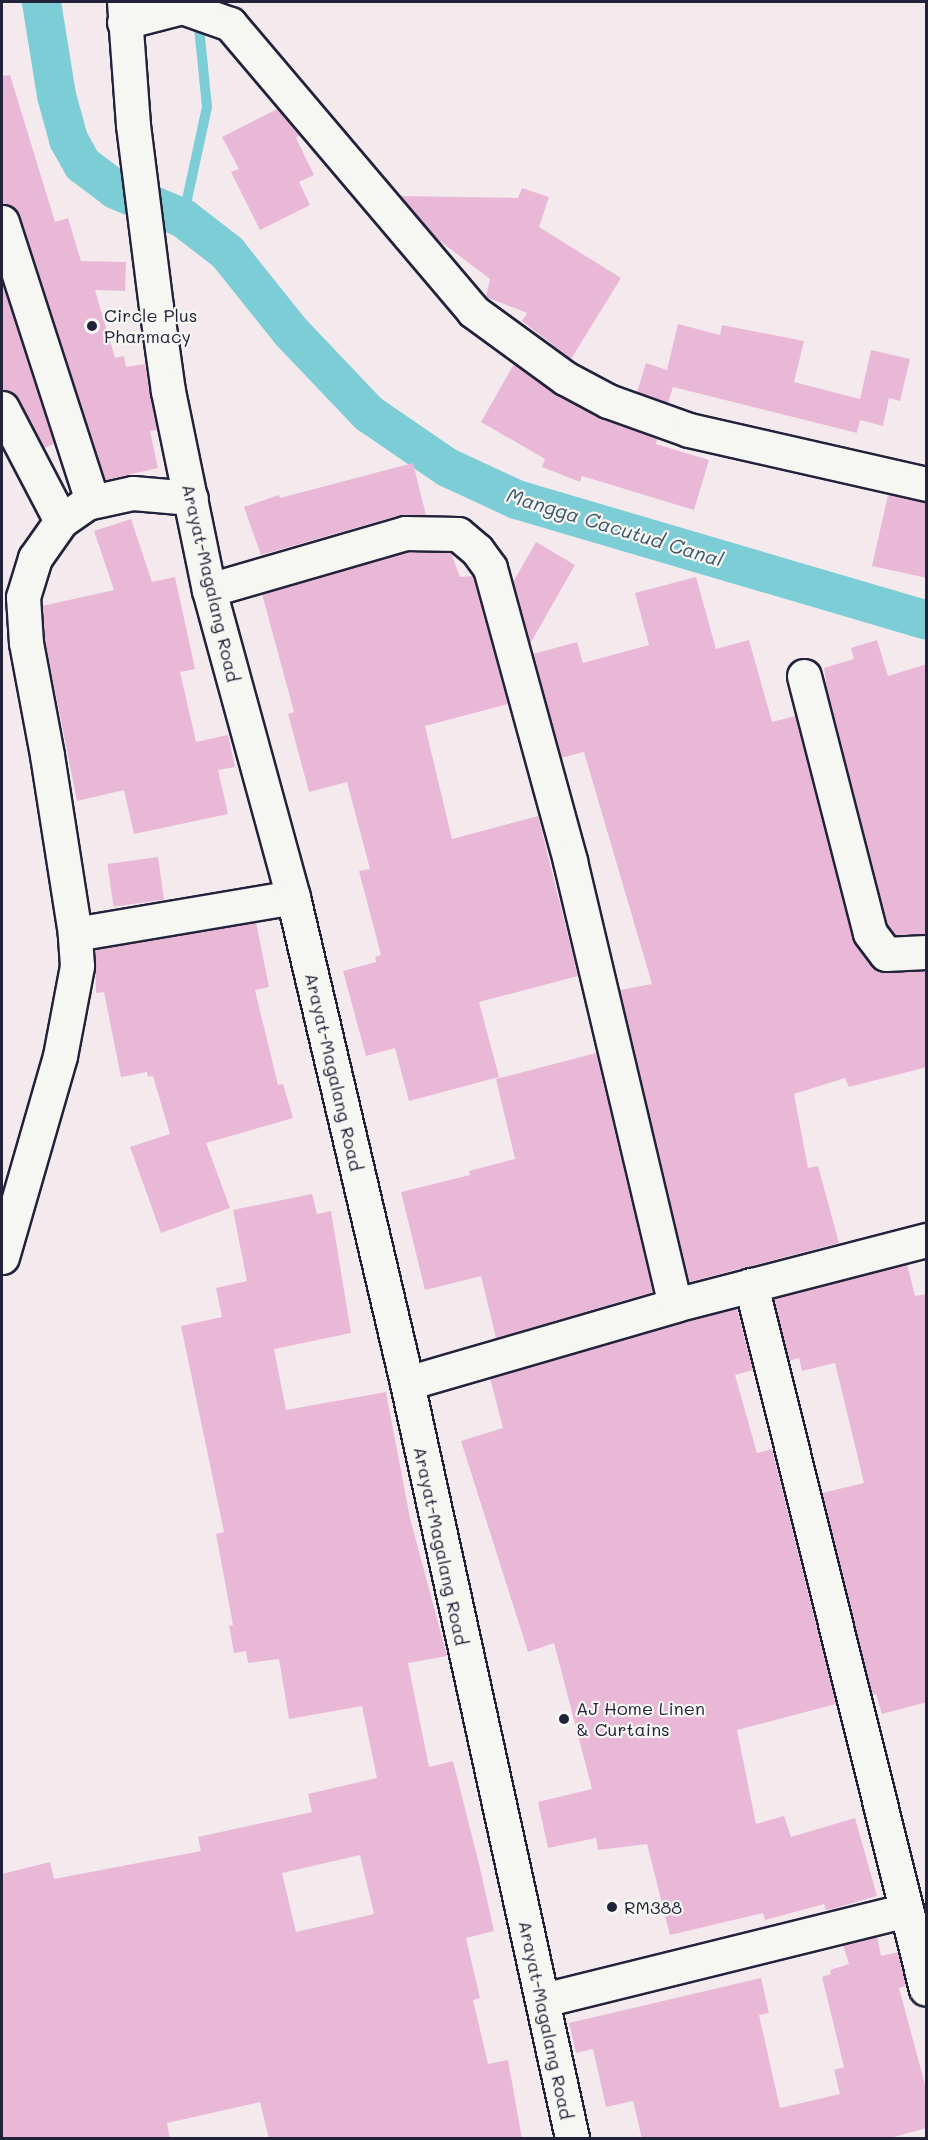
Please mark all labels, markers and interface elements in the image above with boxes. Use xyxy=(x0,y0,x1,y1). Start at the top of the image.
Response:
place label: Circle Plus Pharmacy xyxy=(104,305,198,348)
marker: Circle Plus Pharmacy xyxy=(85,319,99,333)
street label: Arayat-Magalang Road xyxy=(178,482,244,684)
water label: Mangga Cacutud Canal xyxy=(504,483,726,571)
street label: Arayat-Magalang Road xyxy=(301,971,367,1173)
street label: Arayat-Magalang Road xyxy=(409,1445,473,1647)
place label: AJ Home Linen & Curtains xyxy=(576,1698,705,1740)
marker: AJ Home Linen & Curtains xyxy=(557,1712,571,1726)
place label: RM388 xyxy=(624,1896,682,1918)
marker: RM388 xyxy=(605,1900,619,1914)
street label: Arayat-Magalang Road xyxy=(514,1919,578,2121)

